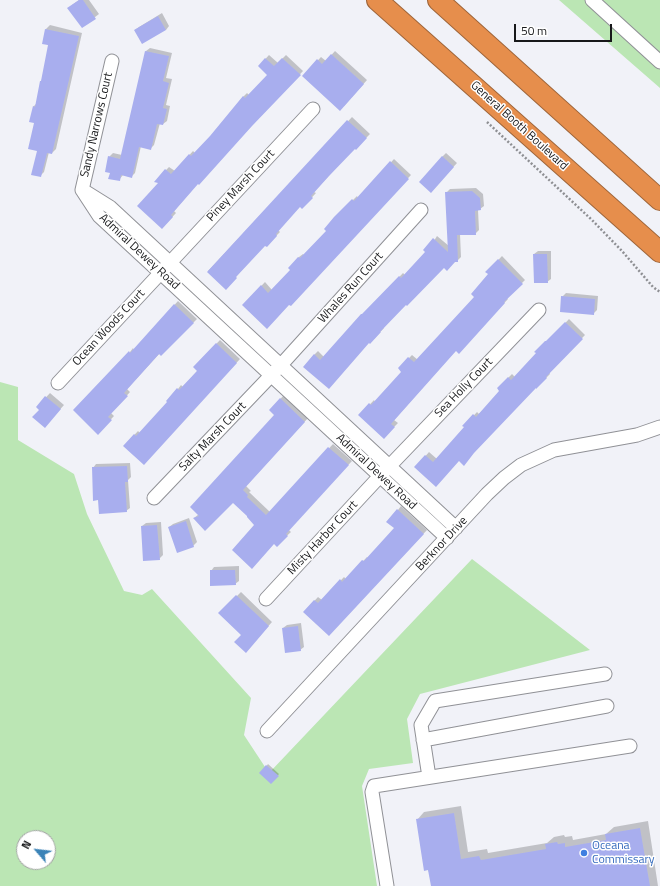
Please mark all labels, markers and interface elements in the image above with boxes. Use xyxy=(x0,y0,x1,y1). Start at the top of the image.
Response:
scale bar xyxy=(516,16,614,42)
text: 50 m xyxy=(521,21,547,40)
street label: Sandy Narrows Court xyxy=(78,71,116,179)
street label: General Booth Boulevard xyxy=(467,79,571,173)
street label: Piney Marsh Court xyxy=(204,147,278,225)
street label: Admiral Dewey Road xyxy=(96,211,182,293)
street label: Whales Run Court xyxy=(315,250,387,326)
street label: Ocean Woods Court xyxy=(70,287,148,369)
street label: Sea Holly Court xyxy=(432,355,496,421)
street label: Salty Marsh Court xyxy=(176,400,250,474)
street label: Admiral Dewey Road xyxy=(333,431,419,513)
street label: Misty Harbor Court xyxy=(285,498,361,578)
street label: Berknor Drive xyxy=(413,514,471,574)
north arrow xyxy=(16,830,56,870)
text: N xyxy=(17,838,35,852)
place label: Oceana Commissary xyxy=(592,839,655,867)
marker: Oceana Commissary xyxy=(579,848,589,858)

